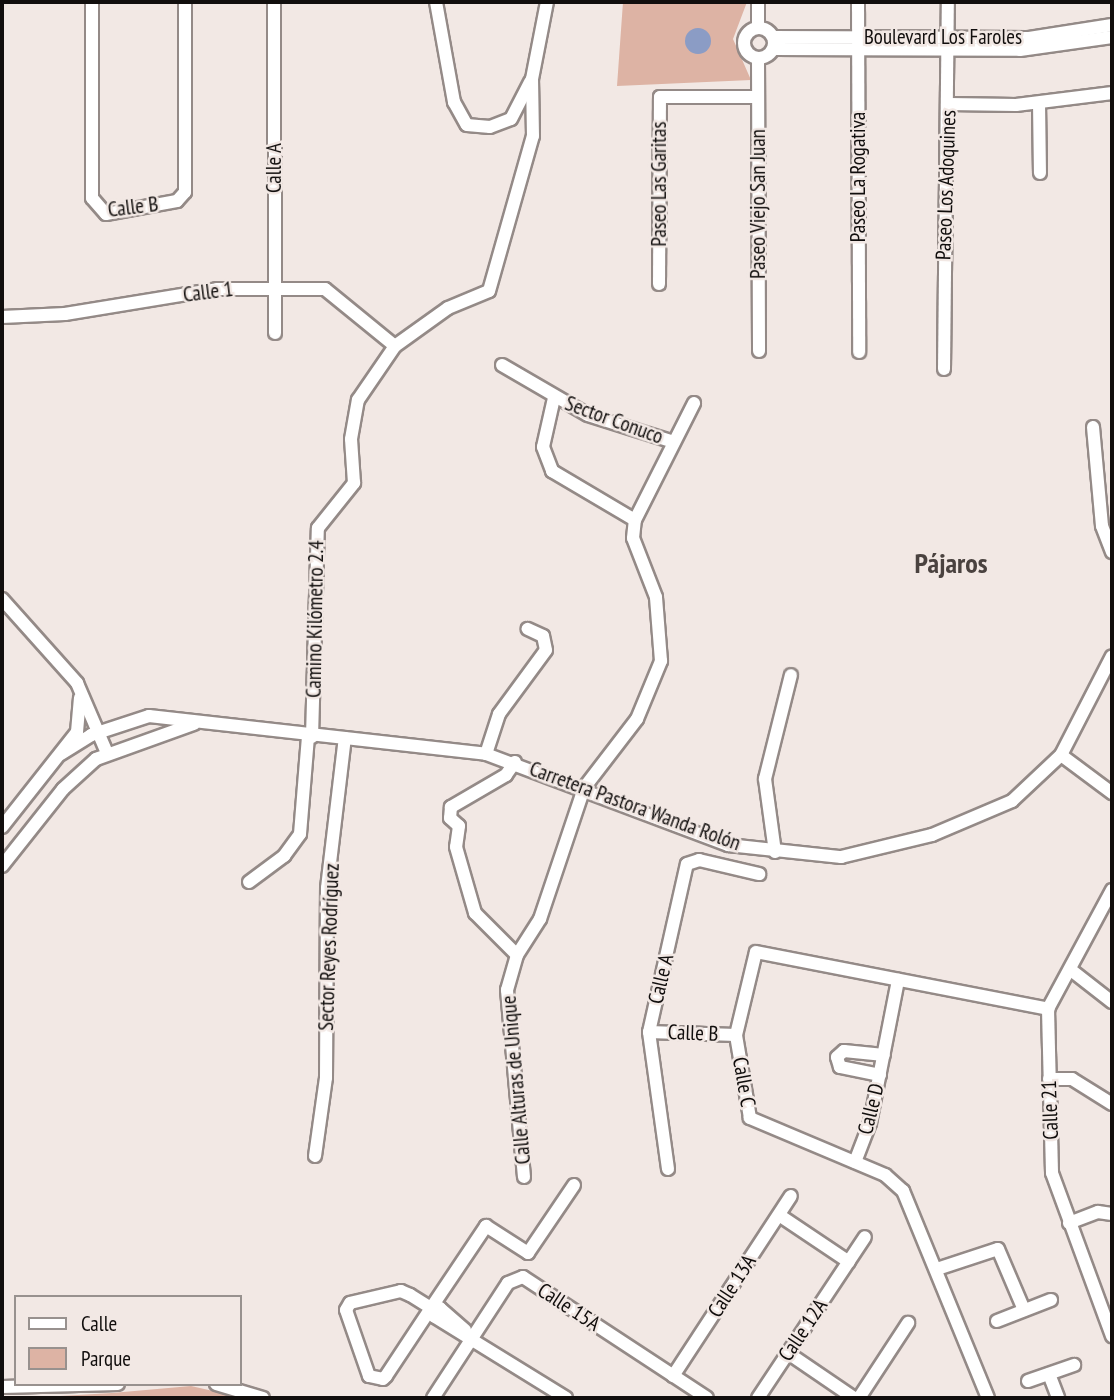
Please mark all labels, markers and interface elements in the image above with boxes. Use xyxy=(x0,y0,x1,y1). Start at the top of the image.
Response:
street label: Boulevard Los Faroles xyxy=(864,24,1022,50)
street label: Paseo Los Adoquines xyxy=(931,109,961,261)
street label: Paseo La Rogativa xyxy=(845,112,871,242)
street label: Paseo Las Garitas xyxy=(646,121,672,247)
street label: Paseo Viejo San Juan xyxy=(745,129,771,279)
street label: Calle A xyxy=(261,143,287,193)
street label: Calle B xyxy=(106,191,160,223)
street label: Calle 1 xyxy=(182,276,234,308)
street label: Sector Conuco xyxy=(562,391,666,449)
street label: Camino Kilómetro 2.4 xyxy=(301,540,329,698)
district label: Pájaros xyxy=(915,546,987,580)
street label: Carretera Pastora Wanda Rolón xyxy=(526,756,744,856)
street label: Sector Reyes Rodríguez xyxy=(313,863,345,1031)
street label: Calle A xyxy=(643,952,679,1006)
street label: Calle Alturas de Unique xyxy=(496,994,536,1166)
street label: Calle B xyxy=(667,1020,719,1046)
street label: Calle C xyxy=(727,1055,761,1109)
street label: Calle 21 xyxy=(1036,1080,1064,1140)
street label: Calle D xyxy=(853,1081,889,1137)
street label: Calle 13A xyxy=(703,1250,761,1322)
street label: Calle 15A xyxy=(533,1278,605,1336)
street label: Calle 12A xyxy=(773,1294,833,1366)
legend xyxy=(14,1295,242,1386)
text: Calle xyxy=(81,1310,117,1337)
text: Parque xyxy=(81,1345,131,1372)

